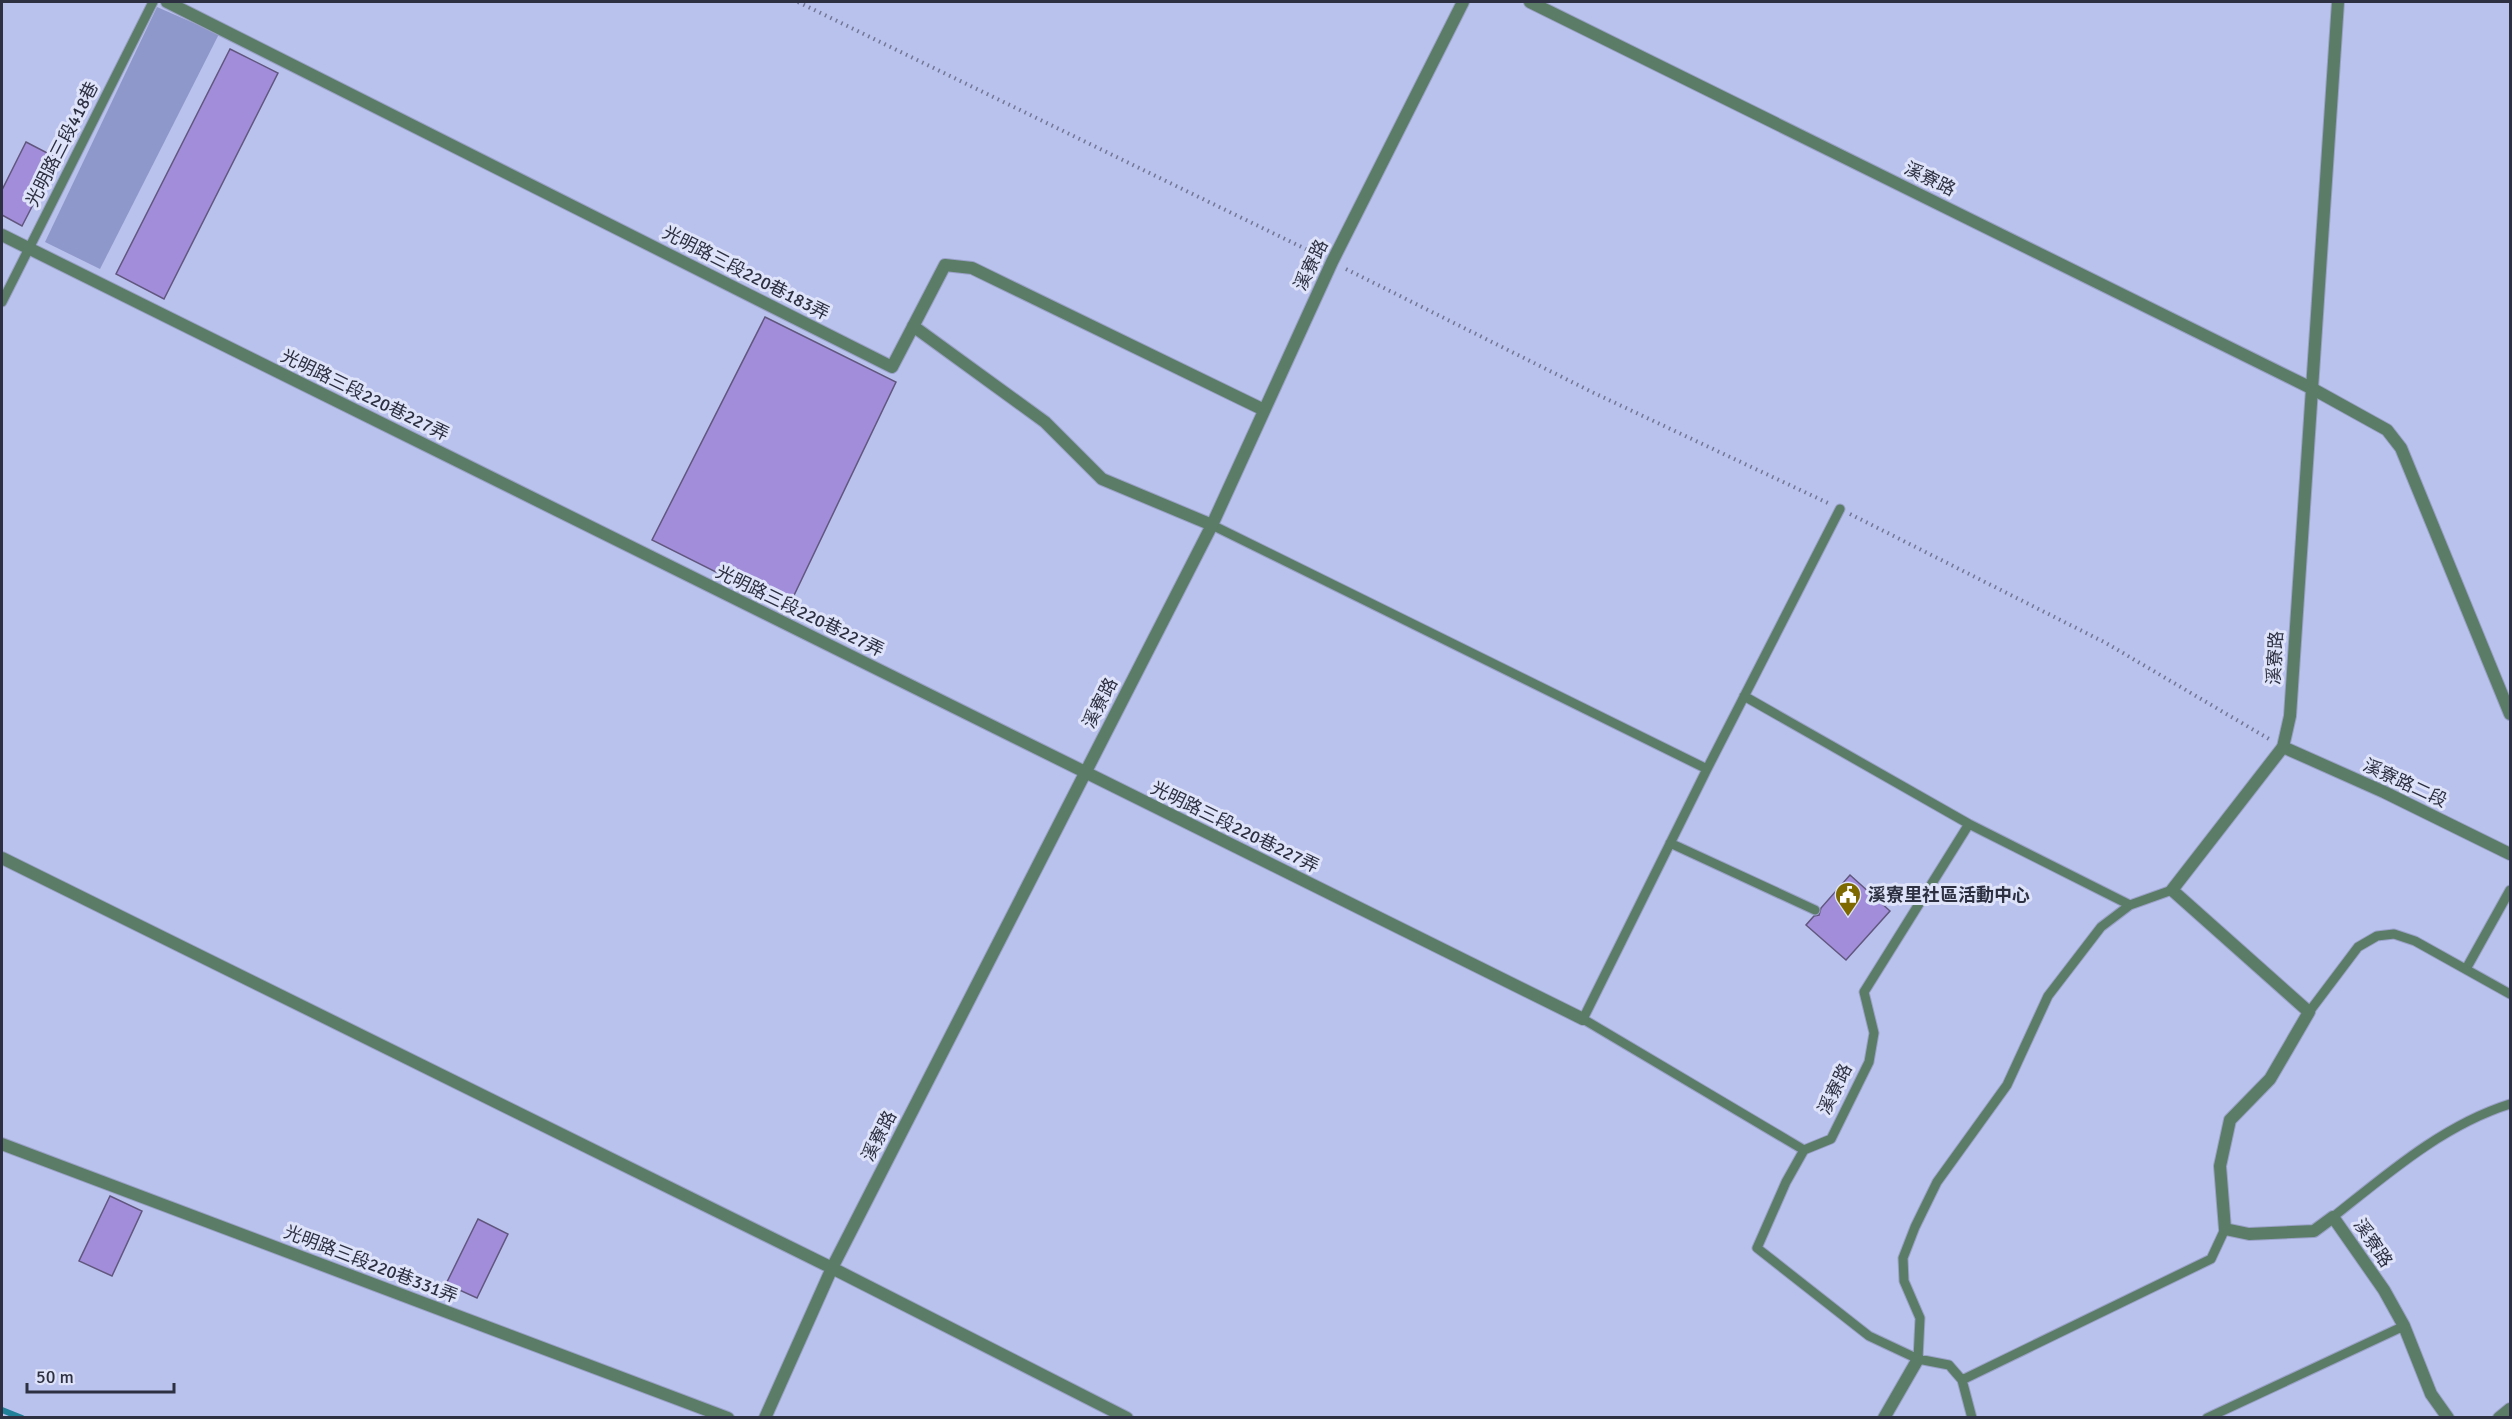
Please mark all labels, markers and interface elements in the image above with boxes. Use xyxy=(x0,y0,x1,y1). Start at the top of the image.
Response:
street label: 光明路三段418巷 xyxy=(21,78,103,210)
street label: 溪寮路 xyxy=(1901,157,1959,201)
street label: 光明路三段220巷183弄 xyxy=(659,221,833,325)
street label: 溪寮路 xyxy=(1289,236,1333,294)
street label: 光明路三段220巷227弄 xyxy=(277,345,453,445)
street label: 光明路三段220巷227弄 xyxy=(712,561,888,661)
street label: 溪寮路 xyxy=(2263,630,2287,686)
street label: 溪寮路 xyxy=(1078,674,1122,732)
street label: 溪寮路二段 xyxy=(2360,754,2450,812)
street label: 光明路三段220巷227弄 xyxy=(1147,777,1323,877)
public building icon: 溪寮里社區活動中心 xyxy=(1833,880,1863,918)
place label: 溪寮里社區活動中心 xyxy=(1868,884,2030,906)
street label: 溪寮路 xyxy=(1813,1060,1857,1118)
street label: 溪寮路 xyxy=(857,1107,901,1165)
street label: 溪寮路 xyxy=(2349,1214,2397,1272)
street label: 光明路三段220巷331弄 xyxy=(281,1221,461,1307)
scale bar xyxy=(27,1356,174,1394)
text: 50 m xyxy=(36,1366,74,1388)

